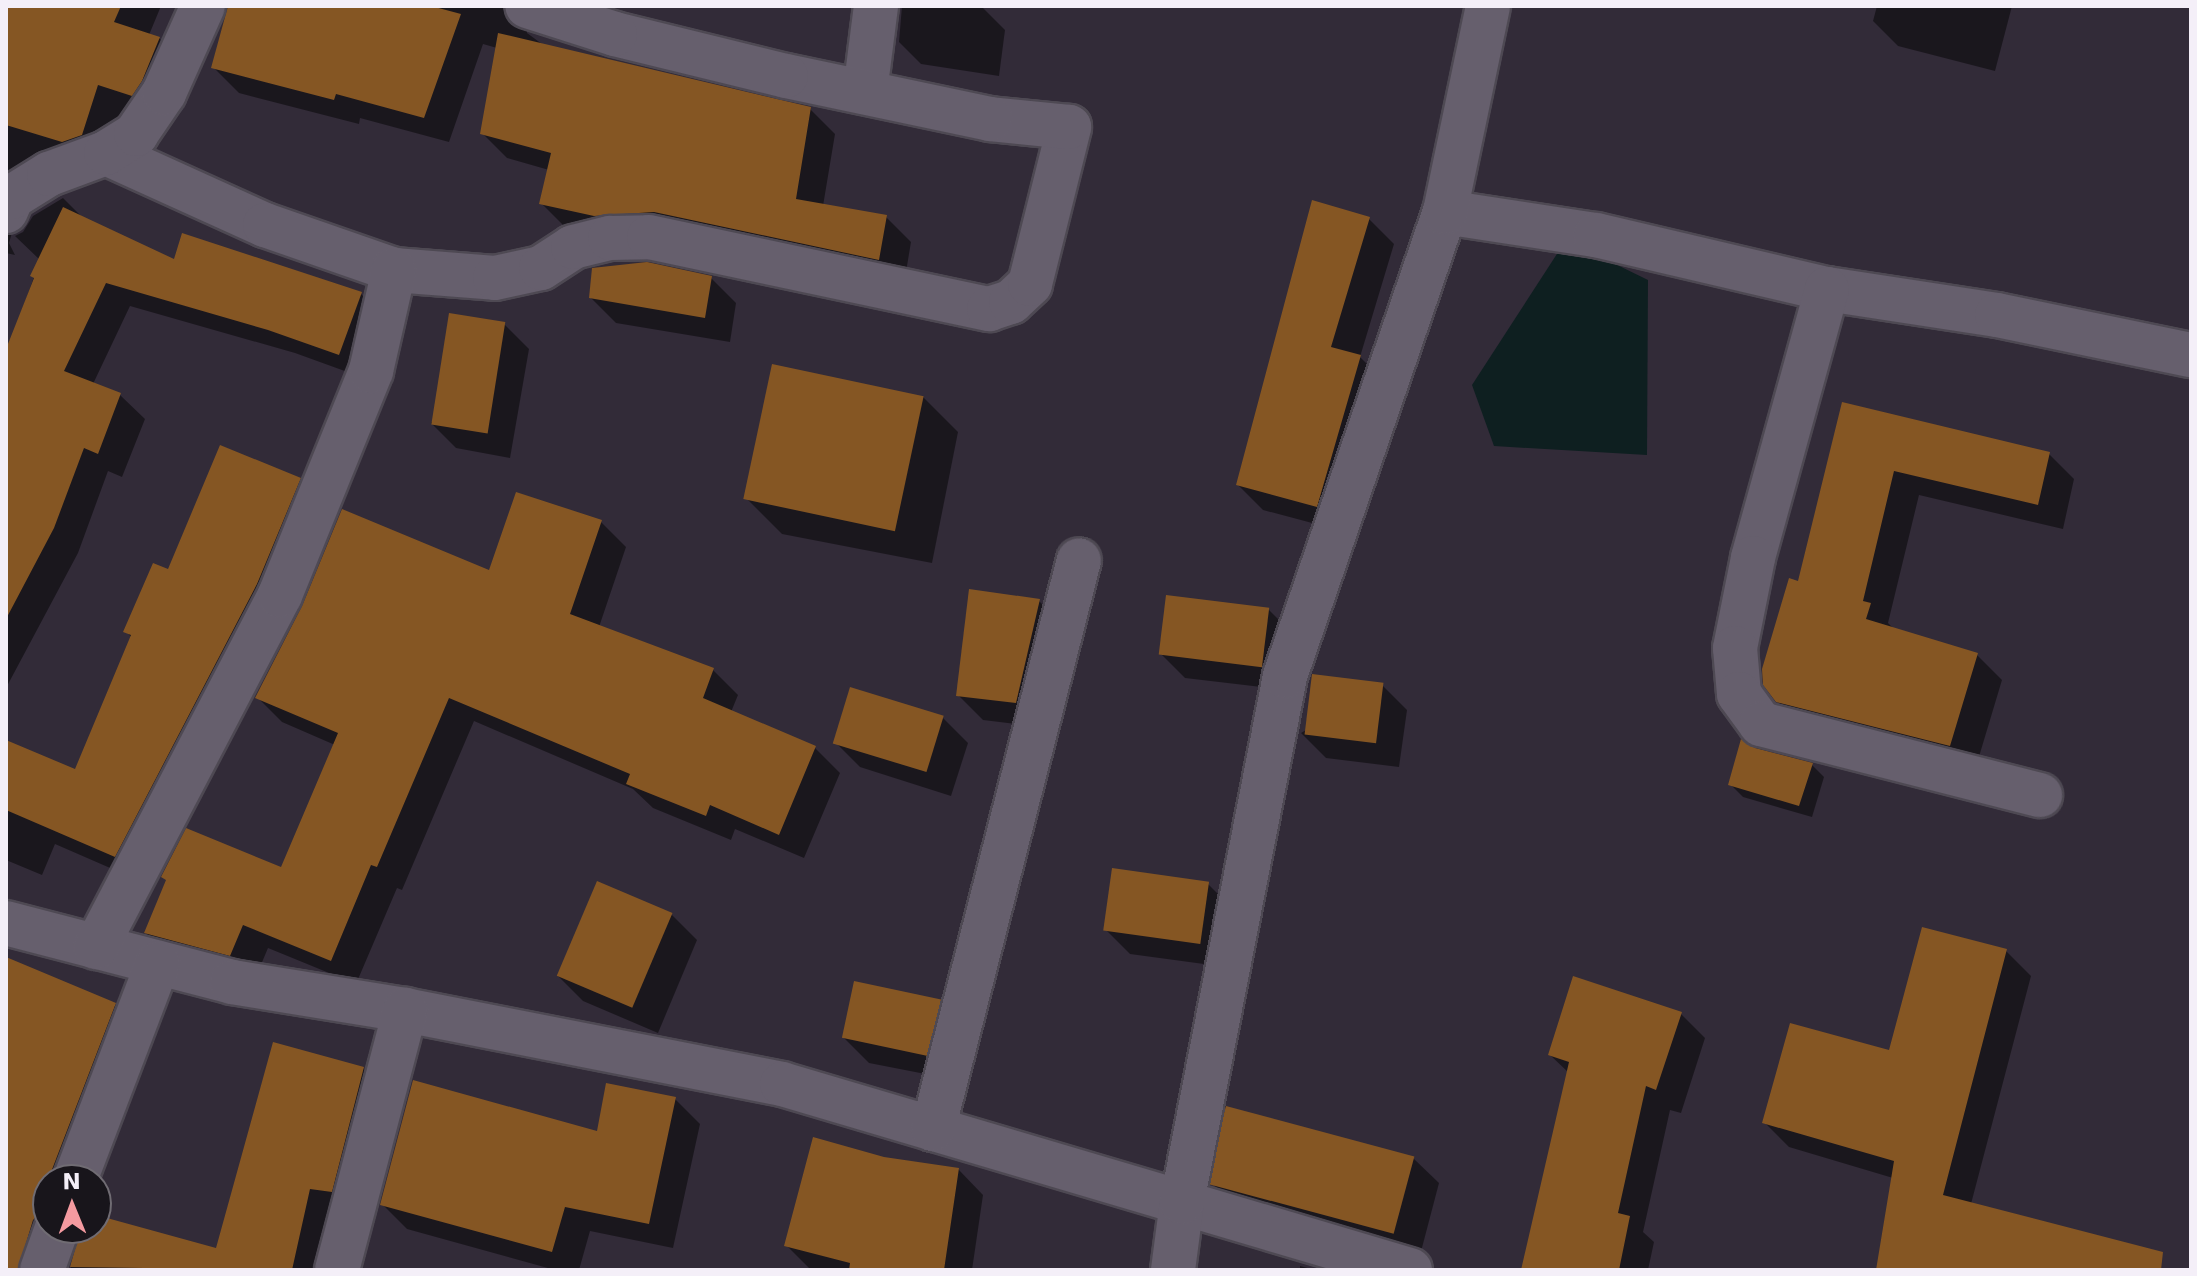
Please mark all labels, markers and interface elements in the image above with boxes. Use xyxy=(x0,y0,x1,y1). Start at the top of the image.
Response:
north arrow xyxy=(32,1164,112,1244)
text: N xyxy=(62,1169,81,1194)

